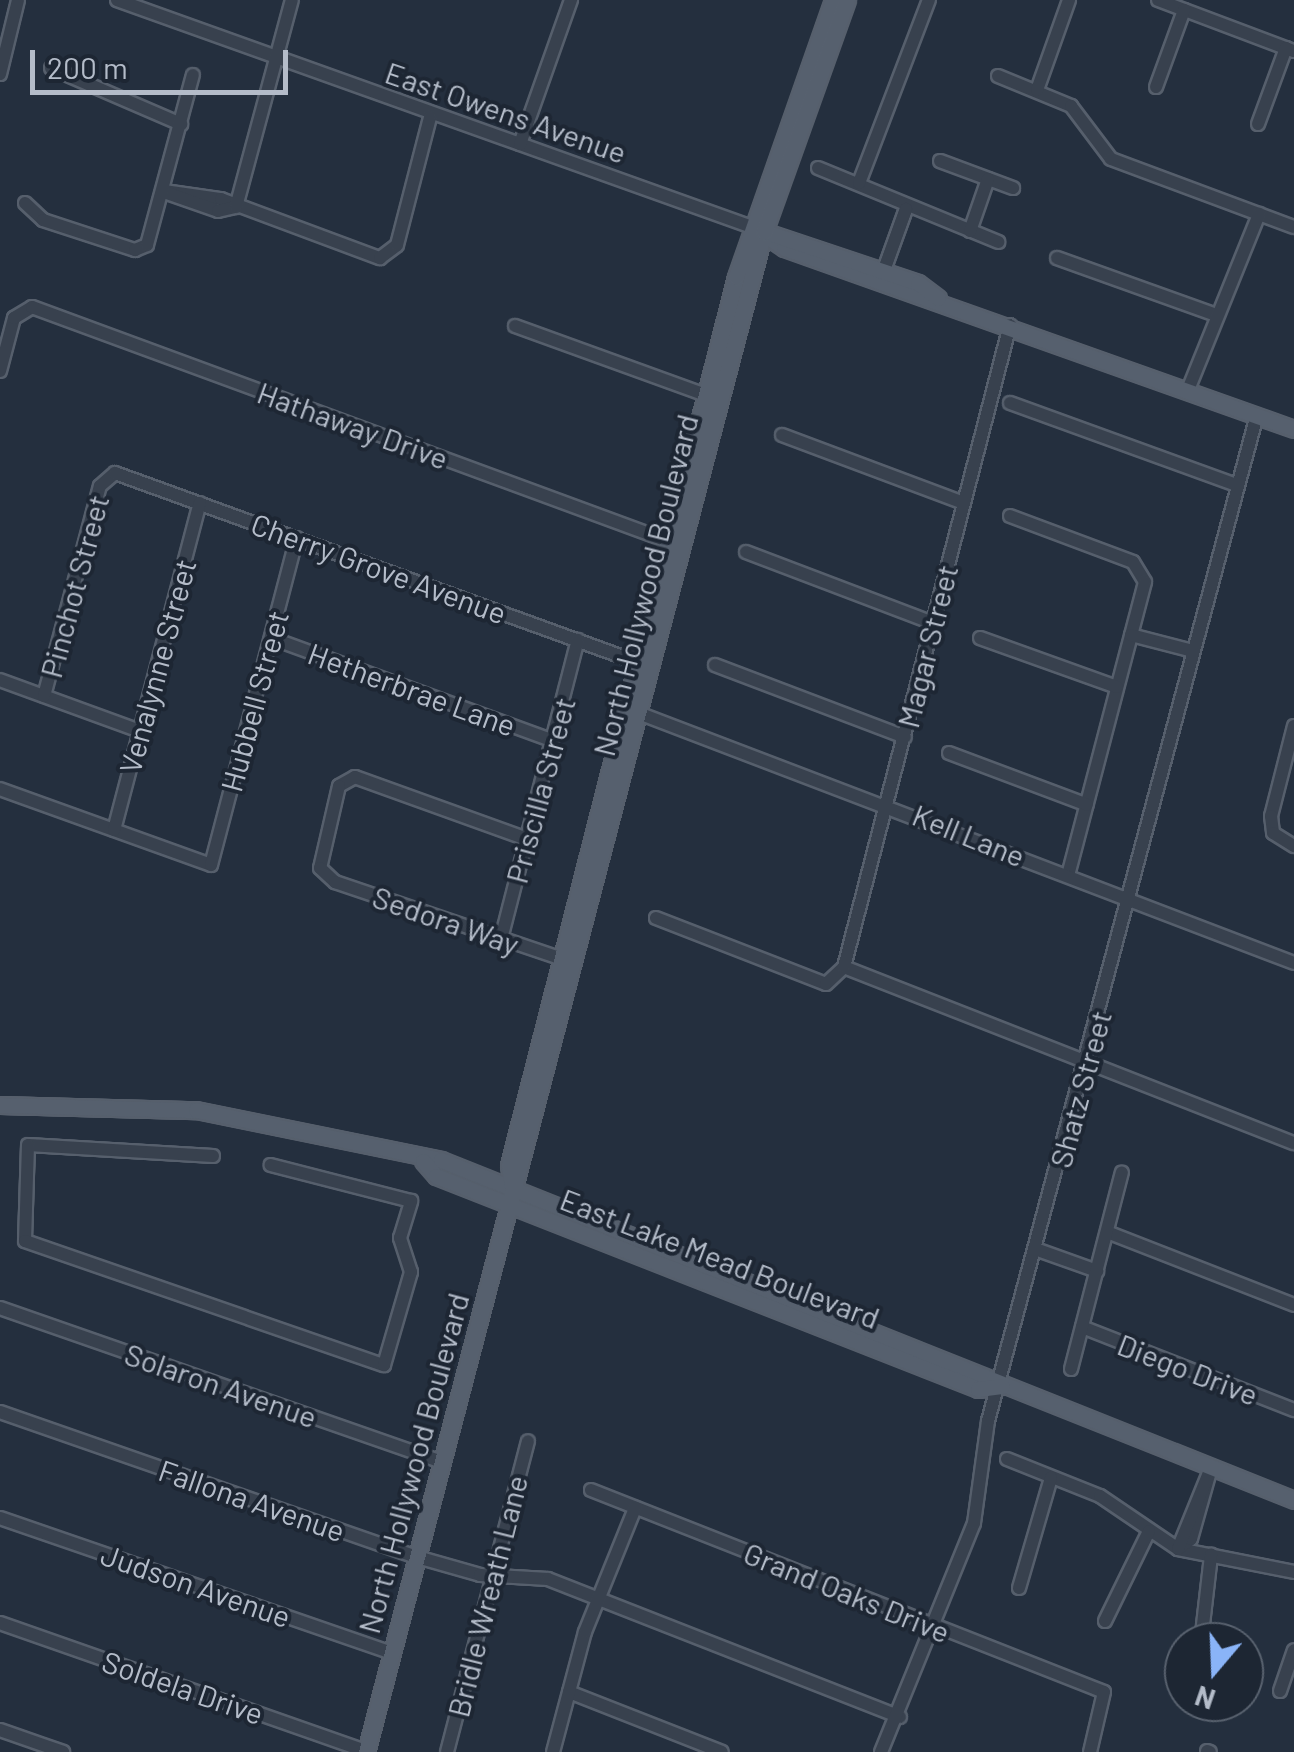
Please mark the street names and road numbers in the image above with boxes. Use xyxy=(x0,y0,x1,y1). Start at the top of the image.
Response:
street label: East Owens Avenue xyxy=(381,54,631,170)
street label: Hathaway Drive xyxy=(253,374,453,476)
street label: North Hollywood Boulevard xyxy=(585,410,705,760)
street label: Pinchot Street xyxy=(32,491,116,681)
street label: Cherry Grove Avenue xyxy=(247,505,511,631)
street label: Venalynne Street xyxy=(111,555,203,777)
street label: Magar Street xyxy=(889,561,965,731)
street label: Hubbell Street xyxy=(213,607,295,795)
street label: Hetherbrae Lane xyxy=(303,635,521,743)
street label: Priscilla Street xyxy=(498,693,582,887)
street label: Kell Lane xyxy=(908,796,1030,874)
street label: Sedora Way xyxy=(368,878,524,962)
street label: Shatz Street xyxy=(1042,1007,1118,1171)
street label: East Lake Mead Boulevard xyxy=(555,1180,885,1336)
street label: North Hollywood Boulevard xyxy=(350,1289,476,1637)
street label: Diego Drive xyxy=(1113,1326,1263,1412)
street label: Solaron Avenue xyxy=(120,1335,322,1435)
street label: Fallona Avenue xyxy=(154,1451,350,1549)
street label: Bridle Wreath Lane xyxy=(440,1471,534,1721)
street label: Grand Oaks Drive xyxy=(739,1534,955,1650)
street label: Judson Avenue xyxy=(97,1536,295,1634)
street label: Soldela Drive xyxy=(98,1643,268,1731)

